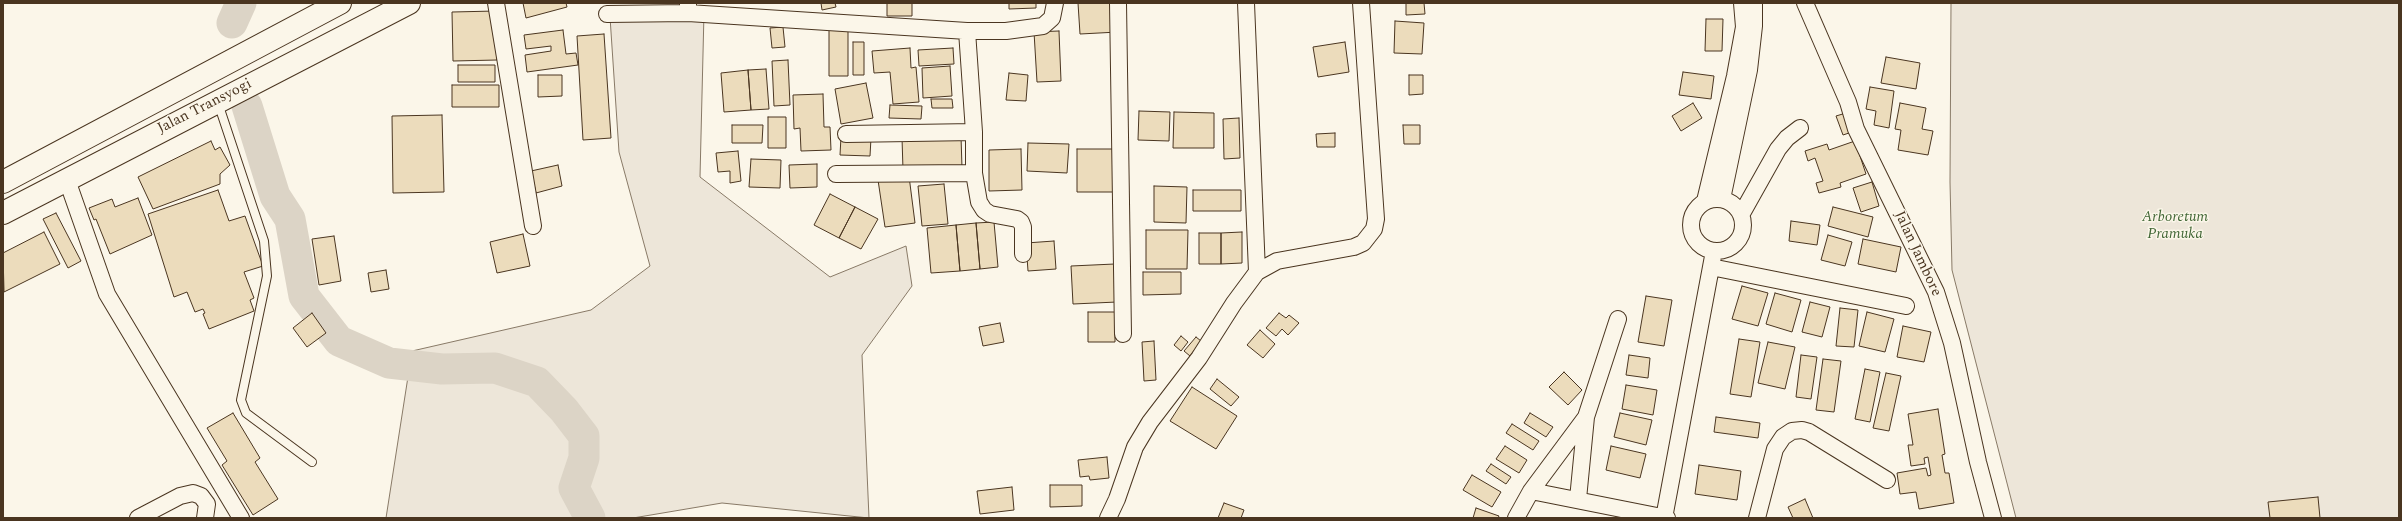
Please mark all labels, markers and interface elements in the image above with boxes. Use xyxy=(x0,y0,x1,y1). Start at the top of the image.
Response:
street label: Jalan Transyogi xyxy=(155,76,255,138)
street label: Jalan Jambore xyxy=(1889,208,1945,300)
park label: Arboretum Pramuka xyxy=(2142,209,2208,244)

